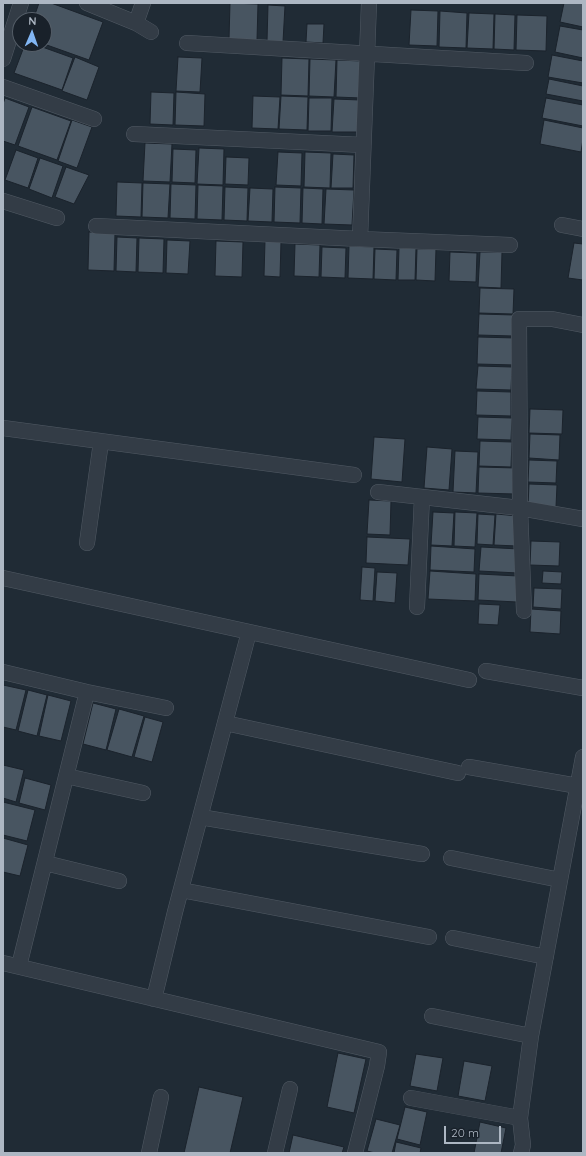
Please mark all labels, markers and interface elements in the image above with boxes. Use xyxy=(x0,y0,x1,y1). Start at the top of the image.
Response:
north arrow xyxy=(12,12,52,52)
text: N xyxy=(28,14,37,28)
scale bar xyxy=(446,1118,503,1144)
text: 20 m xyxy=(451,1125,479,1140)

